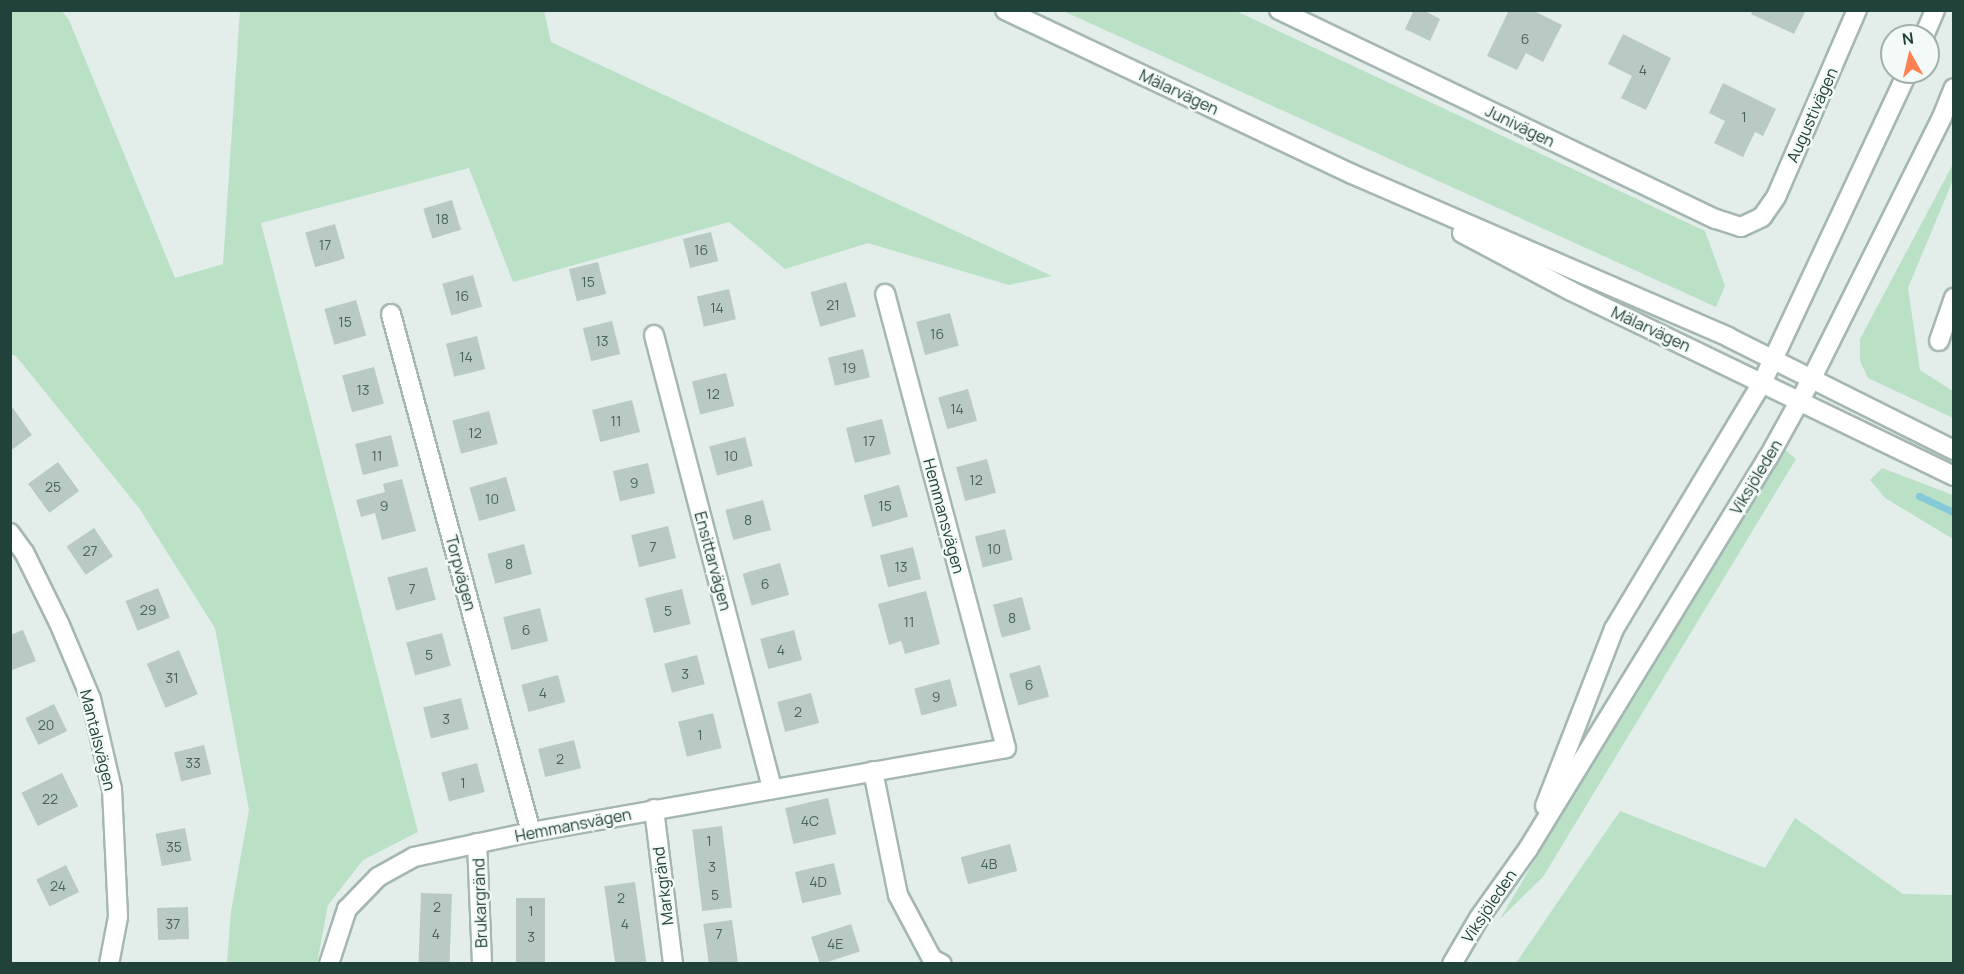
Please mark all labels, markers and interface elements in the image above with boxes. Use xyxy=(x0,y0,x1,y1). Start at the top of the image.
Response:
north arrow xyxy=(1880,24,1940,84)
text: N xyxy=(1901,26,1915,50)
house number: 6 xyxy=(1521,31,1529,47)
house number: 4 xyxy=(1639,62,1647,78)
street label: Mälarvägen xyxy=(1136,65,1222,119)
street label: Augustivägen xyxy=(1783,65,1841,165)
street label: Junivägen xyxy=(1482,101,1558,151)
house number: 1 xyxy=(1741,109,1747,125)
house number: 18 xyxy=(435,211,449,227)
house number: 17 xyxy=(319,237,331,253)
house number: 16 xyxy=(694,242,708,258)
house number: 15 xyxy=(581,274,595,290)
house number: 16 xyxy=(455,288,469,304)
house number: 21 xyxy=(826,297,840,313)
house number: 14 xyxy=(710,300,724,316)
street label: Mälarvägen xyxy=(1608,302,1694,356)
house number: 15 xyxy=(338,314,352,330)
house number: 16 xyxy=(930,326,944,342)
house number: 13 xyxy=(595,333,609,349)
house number: 14 xyxy=(459,349,473,365)
house number: 19 xyxy=(842,360,856,376)
house number: 13 xyxy=(356,382,370,398)
house number: 12 xyxy=(706,386,720,402)
house number: 14 xyxy=(950,401,964,417)
house number: 11 xyxy=(611,413,621,429)
house number: 12 xyxy=(468,425,482,441)
house number: 17 xyxy=(863,433,875,449)
street label: Viksjöleden xyxy=(1726,436,1786,518)
house number: 11 xyxy=(372,448,382,464)
house number: 10 xyxy=(724,448,738,464)
street label: Hemmansvägen xyxy=(919,456,969,576)
house number: 12 xyxy=(969,472,983,488)
house number: 9 xyxy=(630,475,638,491)
house number: 25 xyxy=(45,479,61,495)
house number: 10 xyxy=(485,491,499,507)
house number: 9 xyxy=(380,498,388,514)
house number: 15 xyxy=(878,498,892,514)
street label: Ensittarvägen xyxy=(691,509,735,613)
house number: 8 xyxy=(744,512,752,528)
street label: Torpvägen xyxy=(442,533,480,613)
house number: 7 xyxy=(649,539,657,555)
house number: 10 xyxy=(987,541,1001,557)
house number: 27 xyxy=(82,543,98,559)
house number: 8 xyxy=(505,556,513,572)
house number: 13 xyxy=(894,559,908,575)
house number: 6 xyxy=(761,576,769,592)
house number: 7 xyxy=(408,581,416,597)
house number: 29 xyxy=(140,602,156,618)
house number: 5 xyxy=(664,603,672,619)
house number: 8 xyxy=(1008,610,1016,626)
house number: 11 xyxy=(904,614,914,630)
house number: 6 xyxy=(522,622,530,638)
house number: 4 xyxy=(777,642,785,658)
house number: 5 xyxy=(425,647,433,663)
house number: 3 xyxy=(681,666,689,682)
house number: 31 xyxy=(165,670,179,686)
house number: 6 xyxy=(1025,677,1033,693)
house number: 4 xyxy=(539,685,547,701)
street label: Mantalsvägen xyxy=(76,687,120,793)
house number: 9 xyxy=(932,689,940,705)
house number: 2 xyxy=(794,704,802,720)
house number: 3 xyxy=(442,711,450,727)
house number: 20 xyxy=(38,717,54,733)
house number: 1 xyxy=(697,727,703,743)
house number: 2 xyxy=(556,751,564,767)
house number: 33 xyxy=(185,755,201,771)
house number: 1 xyxy=(460,775,466,791)
house number: 22 xyxy=(42,791,58,807)
street label: Hemmansvägen xyxy=(513,804,633,846)
house number: 4C xyxy=(801,813,819,829)
house number: 1 xyxy=(706,833,712,849)
house number: 35 xyxy=(166,839,182,855)
street label: Markgränd xyxy=(649,846,677,926)
house number: 4B xyxy=(981,856,997,872)
street label: Brukargränd xyxy=(469,858,491,948)
house number: 3 xyxy=(708,859,716,875)
street label: Viksjöleden xyxy=(1458,866,1520,946)
house number: 4D xyxy=(809,874,827,890)
house number: 24 xyxy=(50,878,66,894)
house number: 5 xyxy=(711,887,719,903)
house number: 2 xyxy=(617,890,625,906)
house number: 2 xyxy=(433,899,441,915)
house number: 1 xyxy=(528,903,534,919)
house number: 37 xyxy=(166,916,180,932)
house number: 4 xyxy=(621,916,629,932)
house number: 4 xyxy=(432,926,440,942)
house number: 7 xyxy=(715,926,723,942)
house number: 3 xyxy=(527,929,535,945)
house number: 4E xyxy=(827,936,843,952)

